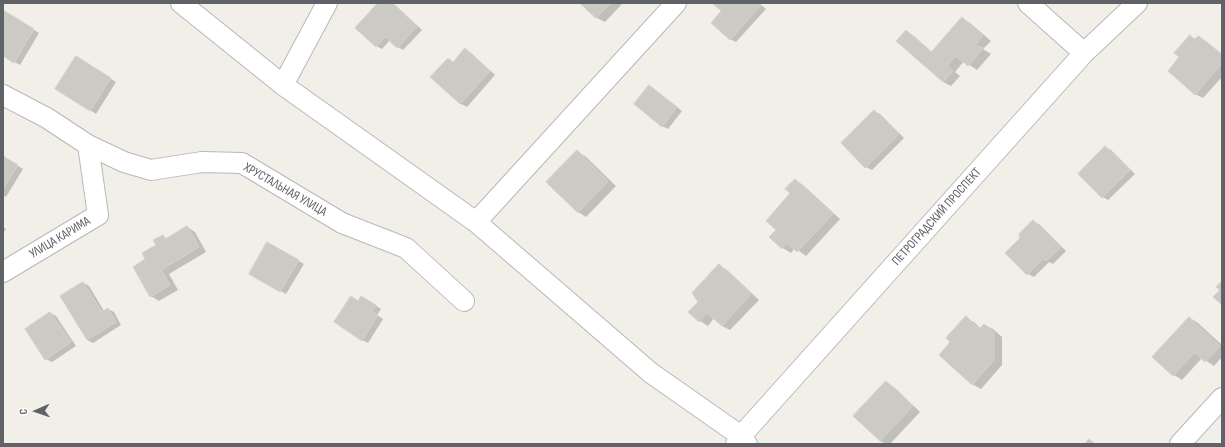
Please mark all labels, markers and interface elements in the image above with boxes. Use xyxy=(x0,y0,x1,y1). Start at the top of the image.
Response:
street label: ХРУСТАЛЬНАЯ УЛИЦА xyxy=(241,160,329,220)
street label: ПЕТРОГРАДСКИЙ ПРОСПЕКТ xyxy=(889,165,985,269)
street label: УЛИЦА КАРИМА xyxy=(27,214,93,262)
north arrow xyxy=(16,391,56,431)
text: С xyxy=(17,408,30,414)

